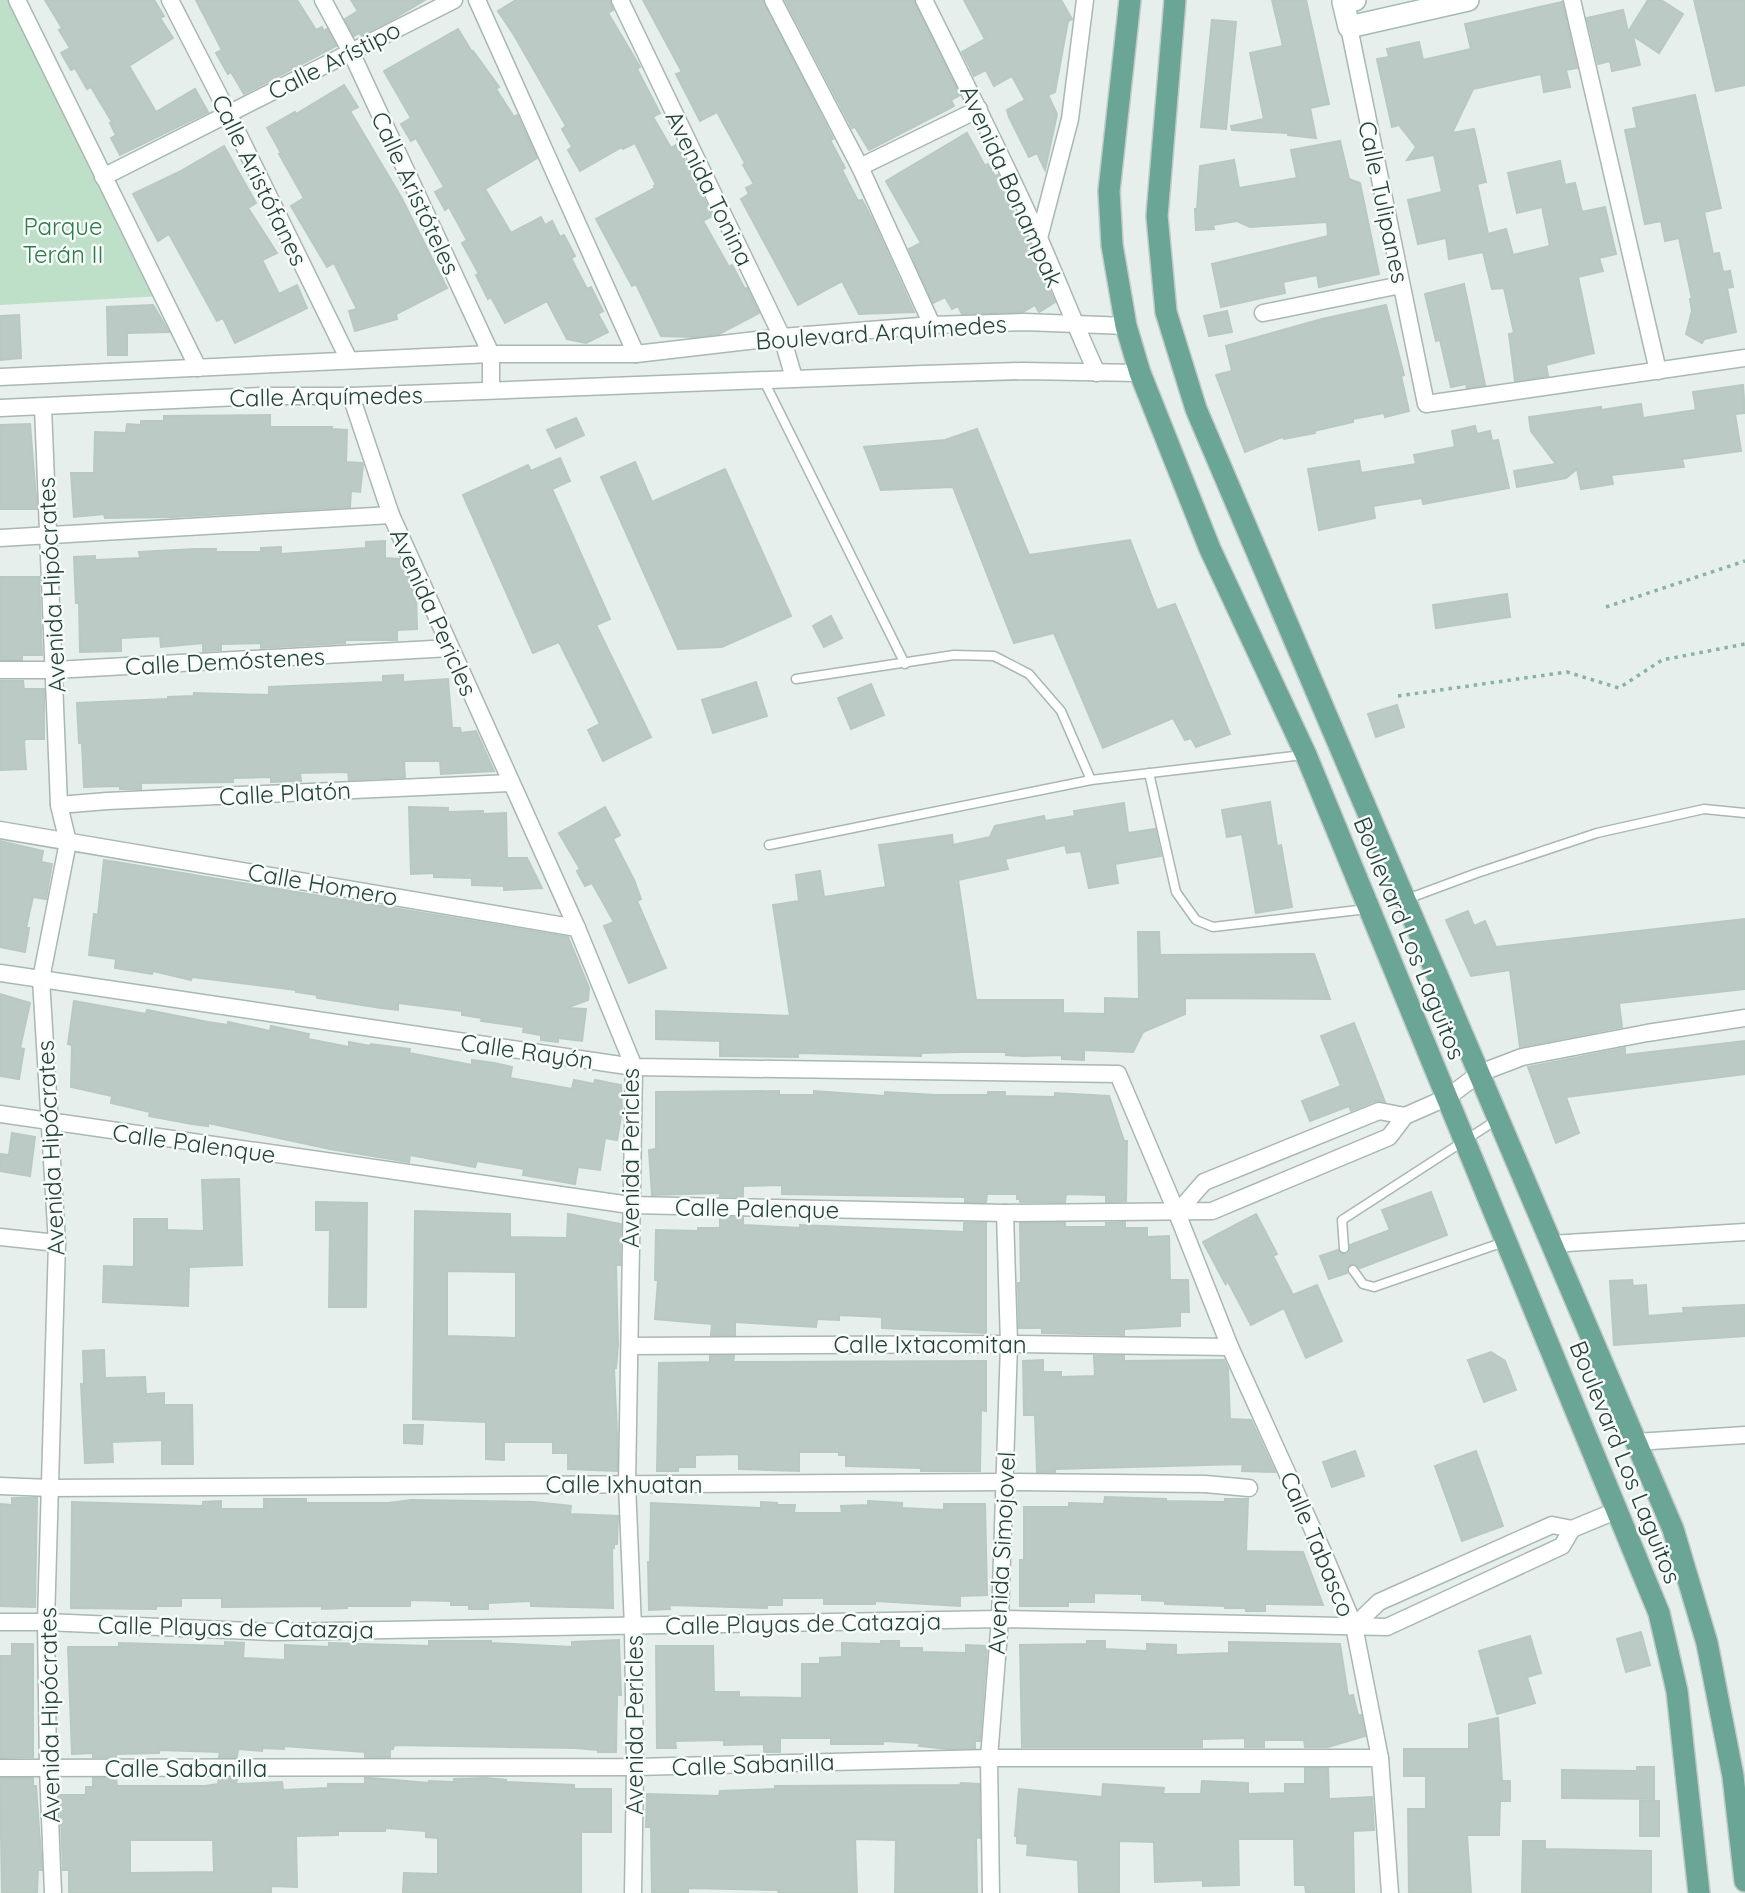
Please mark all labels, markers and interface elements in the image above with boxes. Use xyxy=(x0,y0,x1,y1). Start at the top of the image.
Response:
street label: Calle Arístipo xyxy=(263,14,405,106)
street label: Avenida Bonampak xyxy=(954,80,1070,292)
street label: Calle Aristófanes xyxy=(206,89,314,271)
street label: Avenida Tonina xyxy=(659,105,761,271)
street label: Calle Aristóteles xyxy=(365,107,467,279)
street label: Calle Tulipanes xyxy=(1352,118,1416,286)
park label: Parque Terán II xyxy=(22,211,104,269)
street label: Boulevard Arquímedes xyxy=(754,308,1008,356)
street label: Calle Arquímedes xyxy=(229,379,423,413)
street label: Avenida Hipócrates xyxy=(30,476,72,694)
street label: Avenida Pericles xyxy=(384,524,484,700)
street label: Calle Demóstenes xyxy=(124,641,326,681)
street label: Calle Platón xyxy=(218,775,352,811)
street label: Boulevard Los Laguitos xyxy=(1348,812,1472,1064)
street label: Calle Homero xyxy=(246,856,400,912)
street label: Calle Rayón xyxy=(459,1027,595,1075)
street label: Avenida Hipócrates xyxy=(29,1039,71,1257)
street label: Avenida Pericles xyxy=(615,1068,645,1248)
street label: Calle Palenque xyxy=(111,1117,277,1169)
street label: Calle Palenque xyxy=(675,1192,839,1224)
street label: Calle Ixtacomitan xyxy=(833,1329,1027,1359)
street label: Boulevard Los Laguitos xyxy=(1564,1336,1688,1588)
street label: Avenida Simojovel xyxy=(981,1451,1021,1655)
street label: Calle Tabasco xyxy=(1274,1467,1362,1621)
street label: Calle Ixhuatan xyxy=(545,1469,703,1499)
street label: Calle Playas de Catazaja xyxy=(665,1606,941,1640)
street label: Avenida Hipócrates xyxy=(32,1607,66,1823)
street label: Calle Playas de Catazaja xyxy=(98,1610,374,1644)
street label: Avenida Pericles xyxy=(619,1635,649,1815)
street label: Calle Sabanilla xyxy=(671,1746,835,1782)
street label: Calle Sabanilla xyxy=(105,1753,267,1783)

